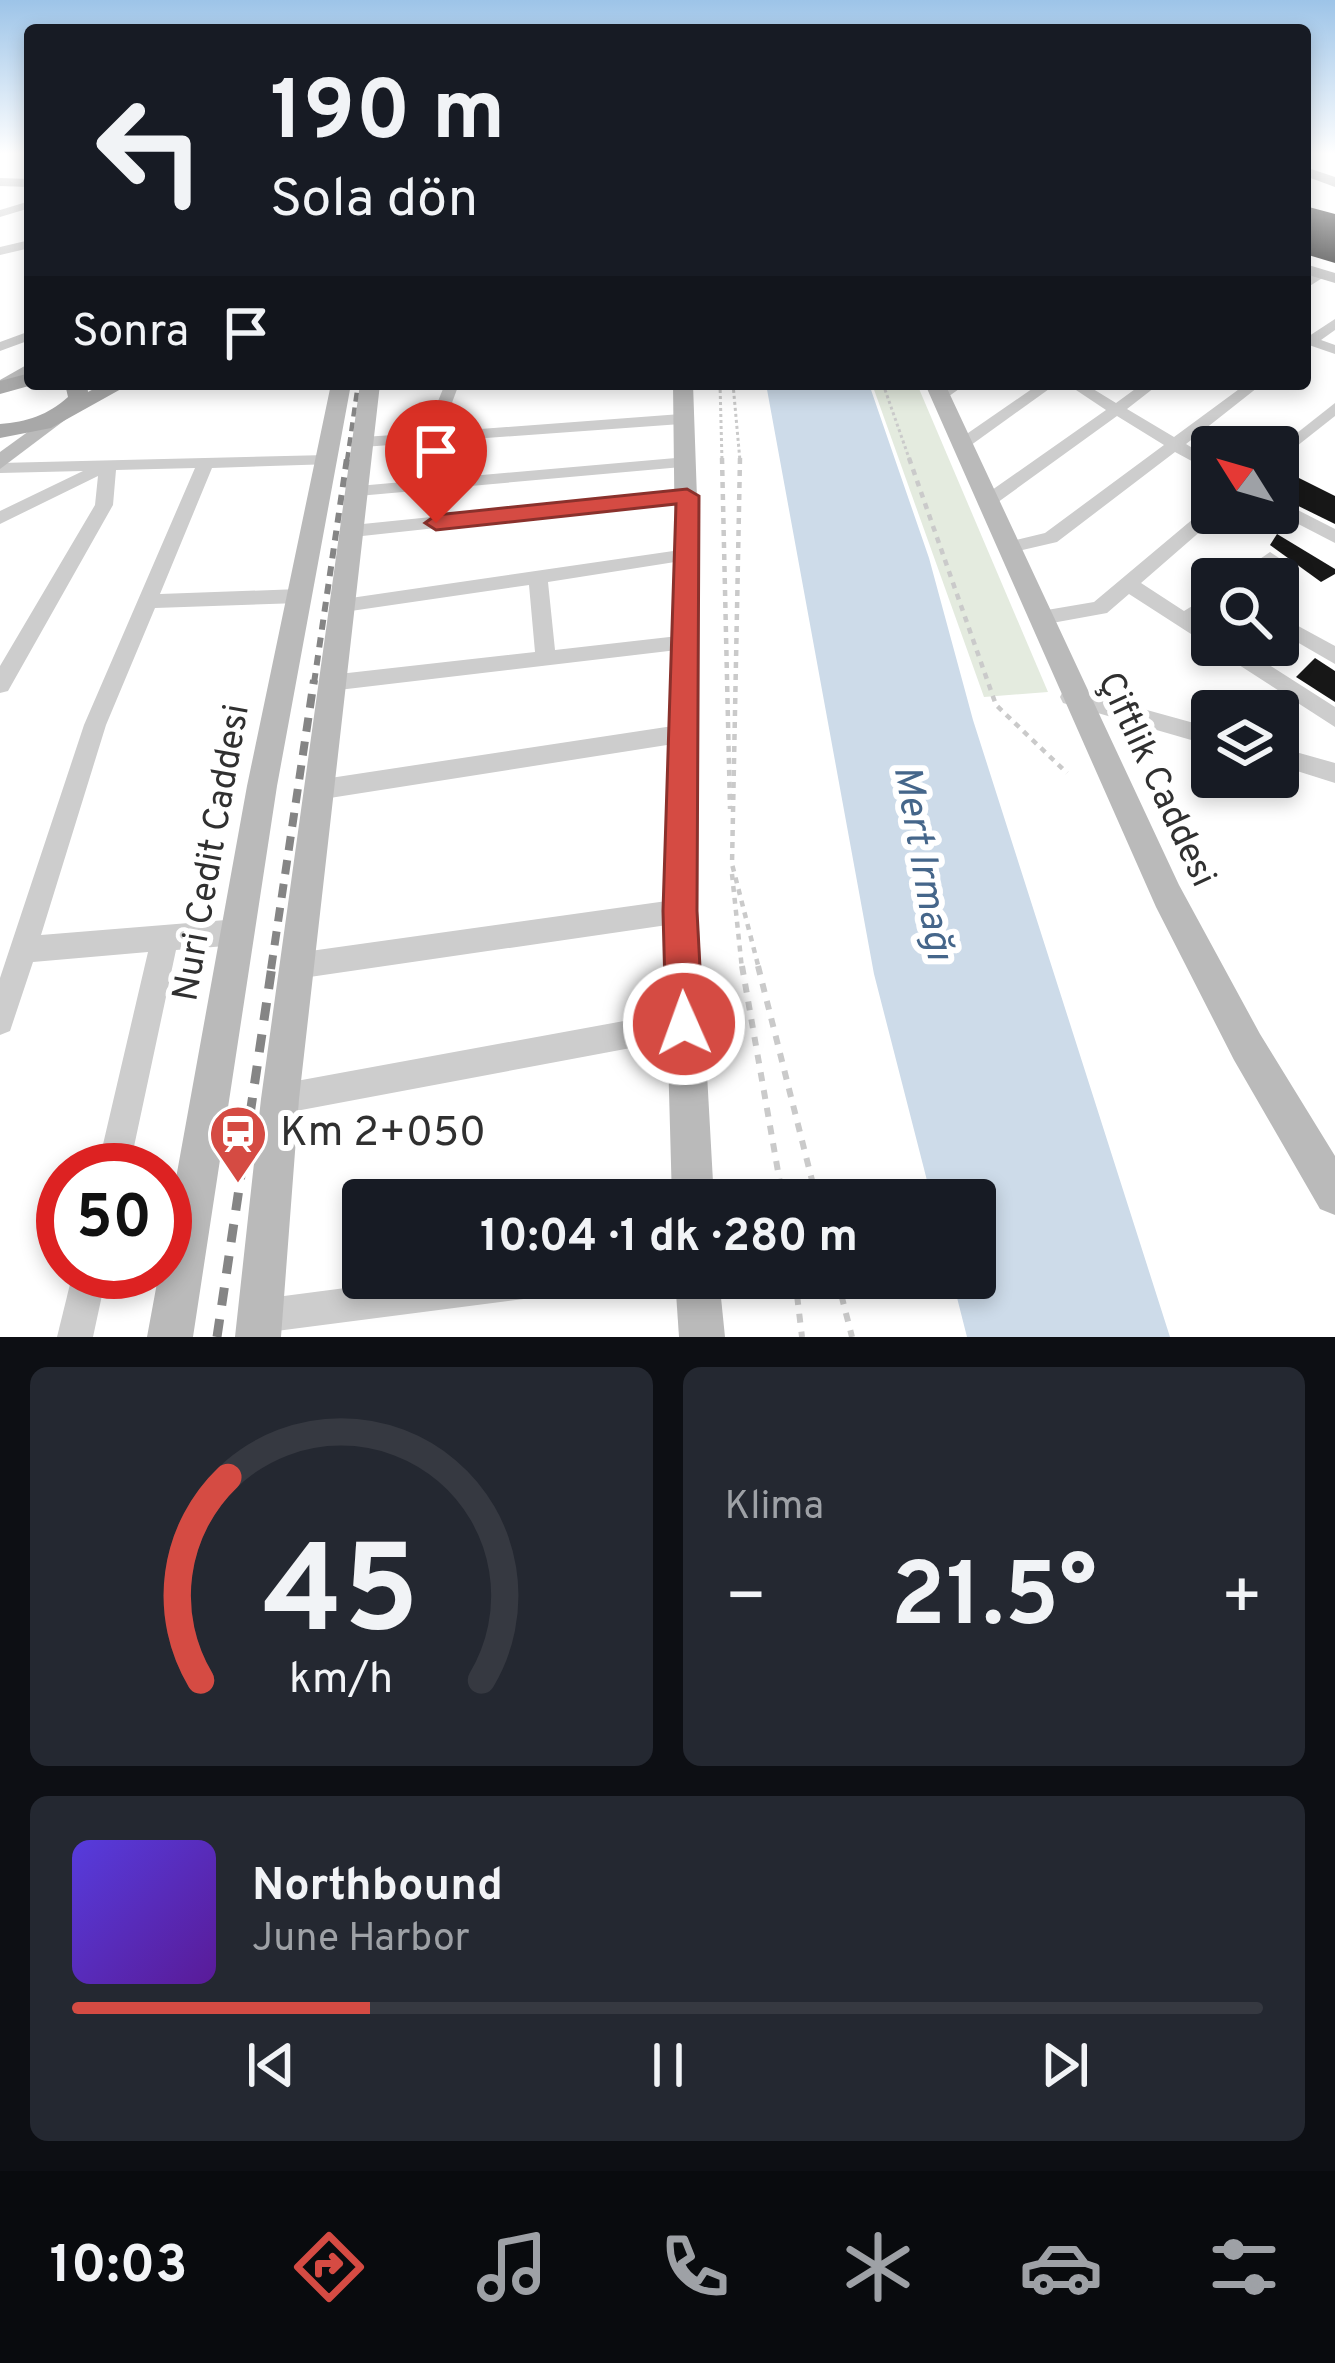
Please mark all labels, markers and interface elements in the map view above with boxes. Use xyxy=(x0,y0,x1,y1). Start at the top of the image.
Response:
text: 190 m xyxy=(270,63,505,169)
icon: left xyxy=(72,72,228,228)
text: Sola dön xyxy=(270,167,478,236)
icon: arrive xyxy=(213,300,279,366)
text: Sonra xyxy=(72,305,189,362)
pin xyxy=(385,400,487,523)
icon: arrive xyxy=(403,418,469,484)
north arrow xyxy=(1191,426,1299,534)
map controls xyxy=(1191,426,1299,798)
button: search xyxy=(1191,558,1299,666)
street label: Çiftlik Caddesi xyxy=(1085,665,1225,895)
button: layers xyxy=(1191,690,1299,798)
street label: Nuri Cedit Caddesi xyxy=(164,701,262,1005)
water label: Mert Irmağı xyxy=(880,762,962,964)
position arrow xyxy=(621,961,747,1087)
station icon: Km 2+050 xyxy=(207,1103,269,1185)
place label: Km 2+050 xyxy=(280,1108,486,1161)
speed limit sign: 50 xyxy=(36,1143,192,1299)
text: 10:04 · 1 dk · 280 m xyxy=(480,1210,858,1267)
text: Klima xyxy=(725,1484,824,1533)
text: 45 xyxy=(263,1519,419,1677)
text: 21.5° xyxy=(891,1544,1097,1657)
text: − xyxy=(725,1559,767,1642)
text: + xyxy=(1220,1559,1263,1642)
text: km/h xyxy=(289,1653,393,1707)
text: Northbound xyxy=(252,1859,503,1916)
text: June Harbor xyxy=(252,1916,470,1965)
icon: previous xyxy=(238,2032,304,2098)
icon: pause xyxy=(635,2032,701,2098)
icon: next xyxy=(1032,2032,1098,2098)
icon: directions xyxy=(287,2225,371,2309)
icon: music xyxy=(470,2225,554,2309)
icon: phone xyxy=(653,2225,737,2309)
icon: climate xyxy=(836,2225,920,2309)
icon: car xyxy=(1019,2225,1103,2309)
icon: filters xyxy=(1202,2225,1286,2309)
text: 10:03 xyxy=(49,2233,188,2302)

